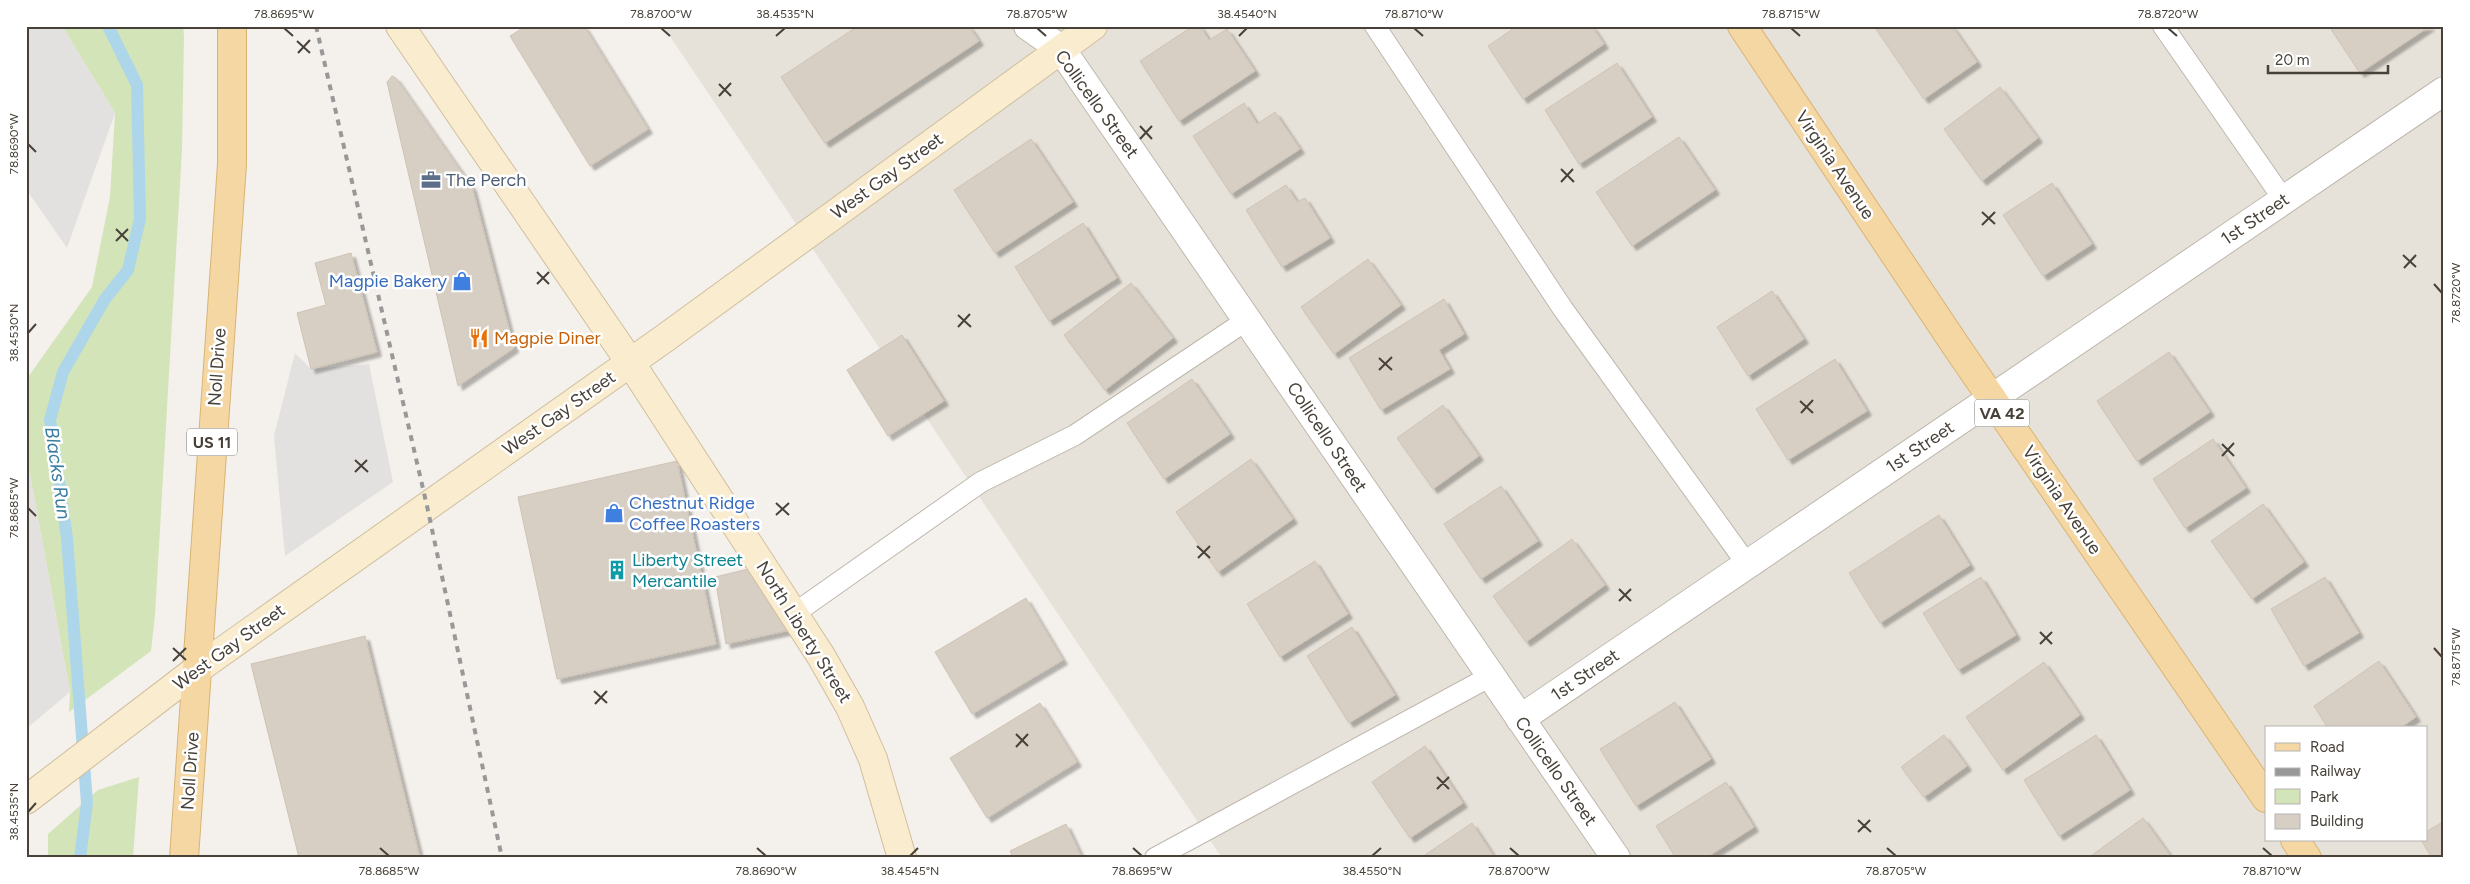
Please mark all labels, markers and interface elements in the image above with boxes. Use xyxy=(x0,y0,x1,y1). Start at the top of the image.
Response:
text: 78.8695°W xyxy=(254,7,315,21)
text: 78.8700°W xyxy=(630,7,692,21)
text: 38.4535°N xyxy=(756,7,814,21)
text: 78.8705°W xyxy=(1007,7,1068,21)
text: 38.4540°N xyxy=(1217,7,1277,21)
text: 78.8710°W xyxy=(1385,7,1444,21)
text: 78.8715°W xyxy=(1762,7,1820,21)
text: 78.8720°W xyxy=(2138,7,2199,21)
scale bar xyxy=(2268,42,2388,74)
street label: Collicello Street xyxy=(1050,46,1144,163)
text: 20 m xyxy=(2275,51,2309,69)
street label: Virginia Avenue xyxy=(1791,107,1879,224)
text: 78.8690°W xyxy=(7,113,21,174)
street label: West Gay Street xyxy=(827,128,947,224)
office icon: The Perch xyxy=(420,169,442,191)
place label: The Perch xyxy=(446,169,526,191)
street label: 1st Street xyxy=(2217,188,2293,250)
text: 78.8720°W xyxy=(2449,262,2463,323)
place label: Magpie Bakery xyxy=(329,270,448,292)
shop icon: Magpie Bakery xyxy=(451,270,473,292)
text: 38.4530°N xyxy=(7,304,21,362)
street label: Noll Drive xyxy=(203,327,231,407)
restaurant icon: Magpie Diner xyxy=(468,327,490,349)
place label: Magpie Diner xyxy=(494,327,601,349)
street label: West Gay Street xyxy=(498,366,620,460)
street label: Collicello Street xyxy=(1282,378,1372,496)
road number: VA 42 xyxy=(1974,399,2030,426)
street label: 1st Street xyxy=(1882,416,1958,478)
water label: Blacks Run xyxy=(40,425,76,521)
road number: US 11 xyxy=(187,428,237,456)
street label: Virginia Avenue xyxy=(2018,442,2106,559)
text: 78.8685°W xyxy=(7,477,21,538)
place label: Chestnut Ridge Coffee Roasters xyxy=(629,492,760,535)
shop icon: Chestnut Ridge Coffee Roasters xyxy=(603,502,625,524)
place label: Liberty Street Mercantile xyxy=(632,549,743,592)
street label: North Liberty Street xyxy=(752,557,857,707)
building icon: Liberty Street Mercantile xyxy=(606,559,628,581)
street label: West Gay Street xyxy=(169,599,289,695)
text: 78.8715°W xyxy=(2449,628,2463,686)
street label: 1st Street xyxy=(1547,644,1623,706)
street label: Collicello Street xyxy=(1510,712,1602,830)
legend xyxy=(2265,726,2428,842)
street label: Noll Drive xyxy=(176,731,204,811)
text: Road xyxy=(2310,738,2345,756)
text: Railway xyxy=(2310,762,2361,780)
text: 38.4535°N xyxy=(7,783,21,841)
text: Park xyxy=(2310,788,2339,806)
text: Building xyxy=(2310,812,2364,830)
text: 78.8685°W xyxy=(359,864,420,878)
text: 78.8690°W xyxy=(736,864,797,878)
text: 38.4545°N xyxy=(881,864,939,878)
text: 78.8695°W xyxy=(1112,864,1173,878)
text: 38.4550°N xyxy=(1342,864,1402,878)
text: 78.8700°W xyxy=(1488,864,1550,878)
text: 78.8705°W xyxy=(1866,864,1927,878)
text: 78.8710°W xyxy=(2243,864,2302,878)

